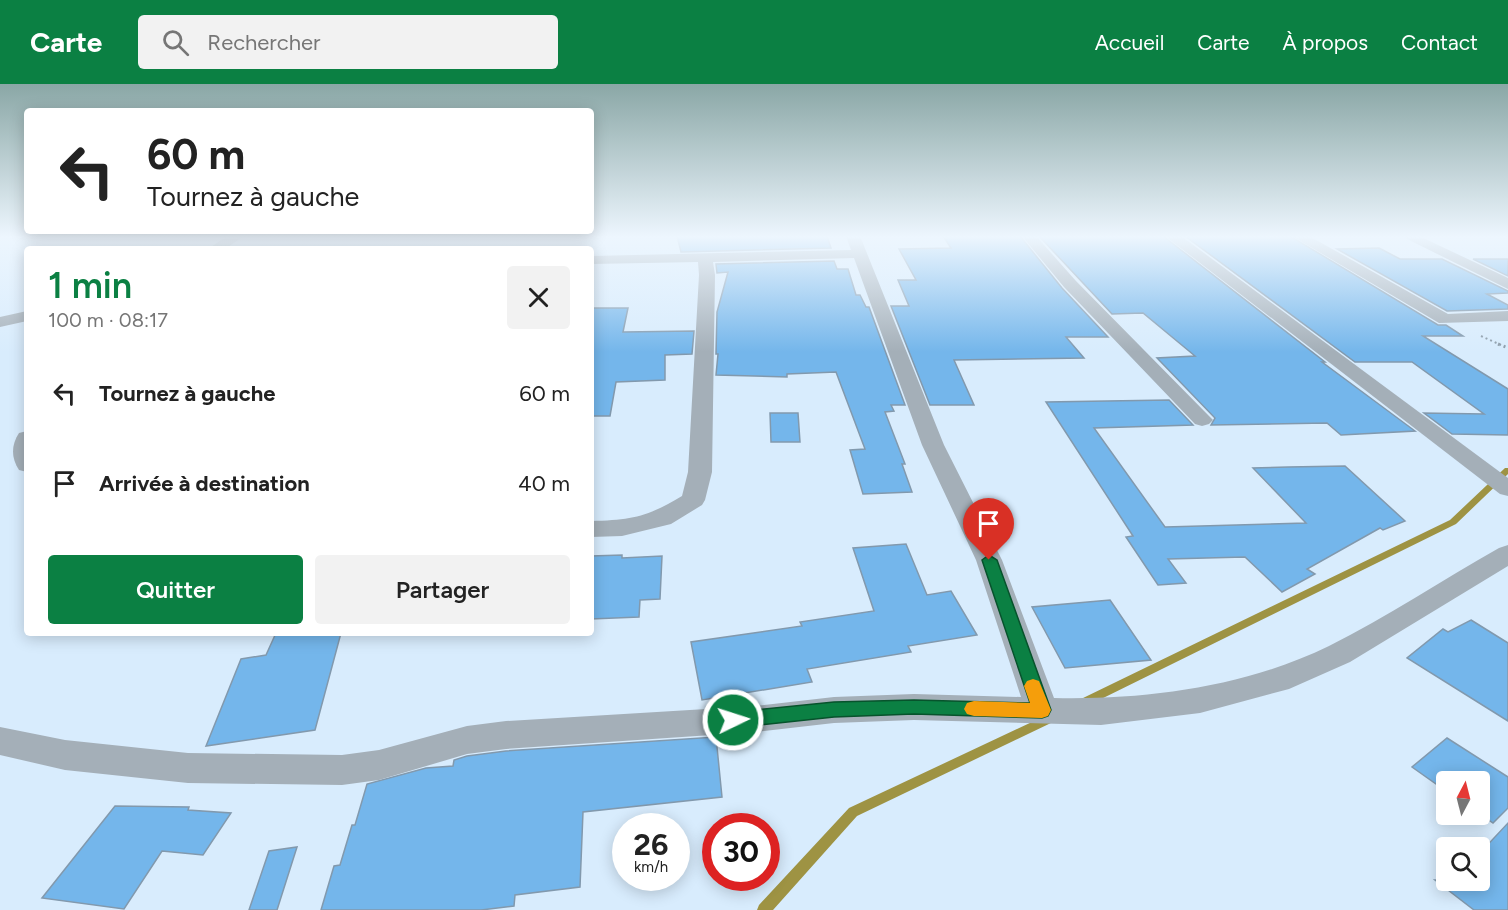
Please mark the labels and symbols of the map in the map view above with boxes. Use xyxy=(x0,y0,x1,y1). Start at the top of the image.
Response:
pin xyxy=(963,498,1014,560)
position arrow xyxy=(701,688,765,752)
north arrow xyxy=(1436,771,1490,825)
speed limit sign: 30 xyxy=(702,813,780,891)

